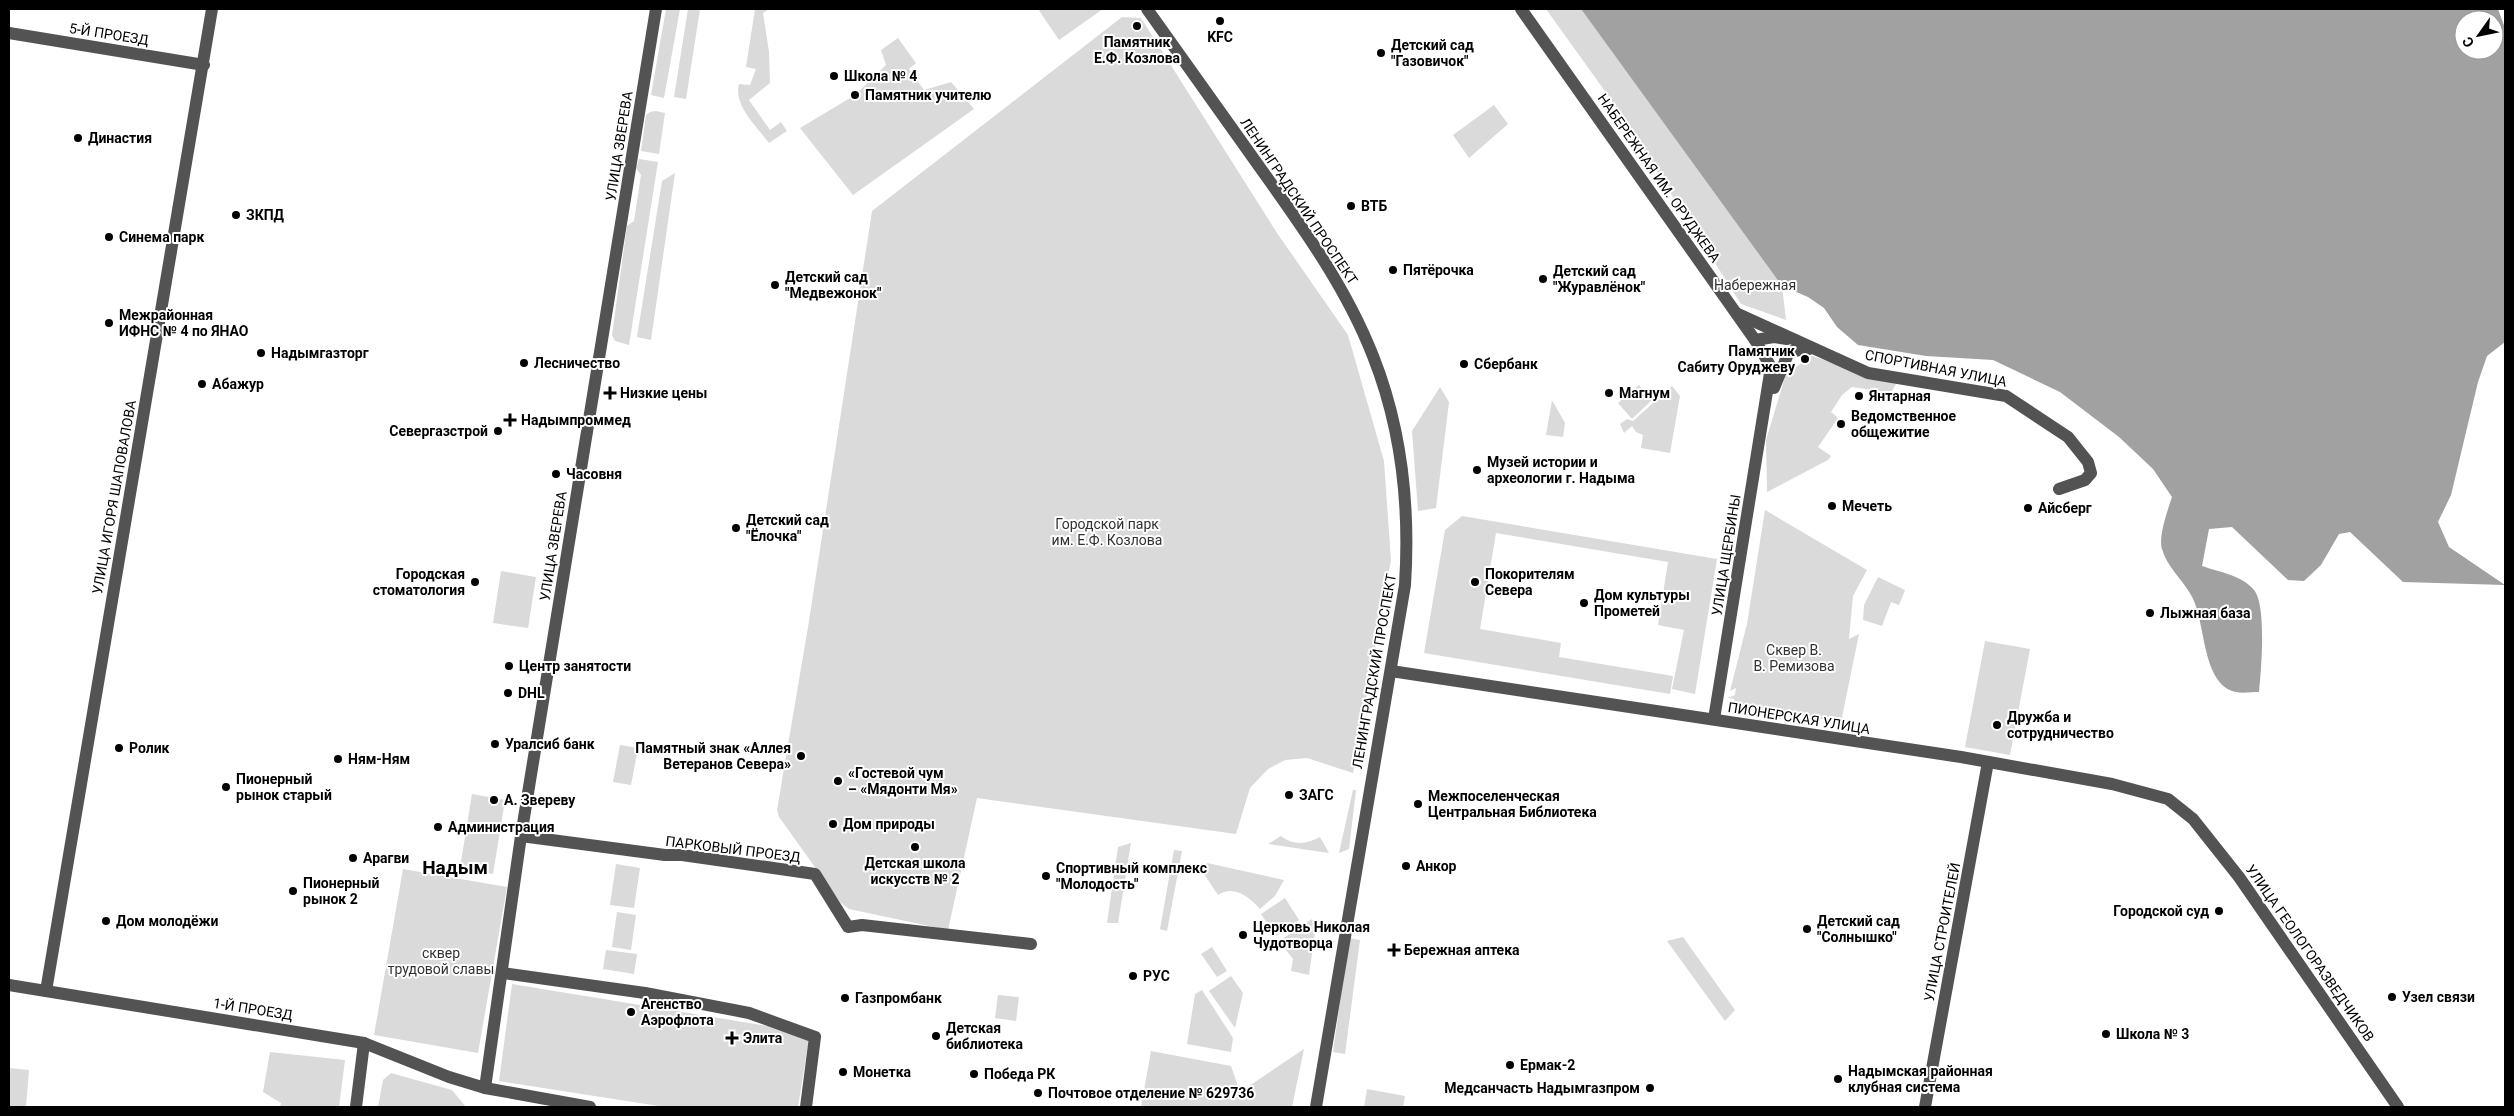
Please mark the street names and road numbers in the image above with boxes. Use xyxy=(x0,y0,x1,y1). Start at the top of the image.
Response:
street label: 5-Й ПРОЕЗД xyxy=(68,20,150,48)
street label: УЛИЦА ЗВЕРЕВА xyxy=(602,90,636,202)
street label: НАБЕРЕЖНАЯ ИМ. ОРУДЖЕВА xyxy=(1594,91,1724,265)
street label: ЛЕНИНГРАДСКИЙ ПРОСПЕКТ xyxy=(1237,115,1361,288)
street label: СПОРТИВНАЯ УЛИЦА xyxy=(1864,346,2008,390)
street label: УЛИЦА ИГОРЯ ШАПОВАЛОВА xyxy=(89,399,139,595)
street label: УЛИЦА ЗВЕРЕВА xyxy=(536,490,570,602)
street label: УЛИЦА ЩЕРБИНЫ xyxy=(1709,493,1743,617)
street label: ЛЕНИНГРАДСКИЙ ПРОСПЕКТ xyxy=(1349,572,1399,770)
street label: ПИОНЕРСКАЯ УЛИЦА xyxy=(1727,699,1871,737)
street label: ПАРКОВЫЙ ПРОЕЗД xyxy=(665,833,802,865)
street label: УЛИЦА СТРОИТЕЛЕЙ xyxy=(1921,861,1963,1003)
street label: УЛИЦА ГЕОЛОГОРАЗВЕДЧИКОВ xyxy=(2243,862,2377,1044)
street label: 1-Й ПРОЕЗД xyxy=(212,995,294,1023)

